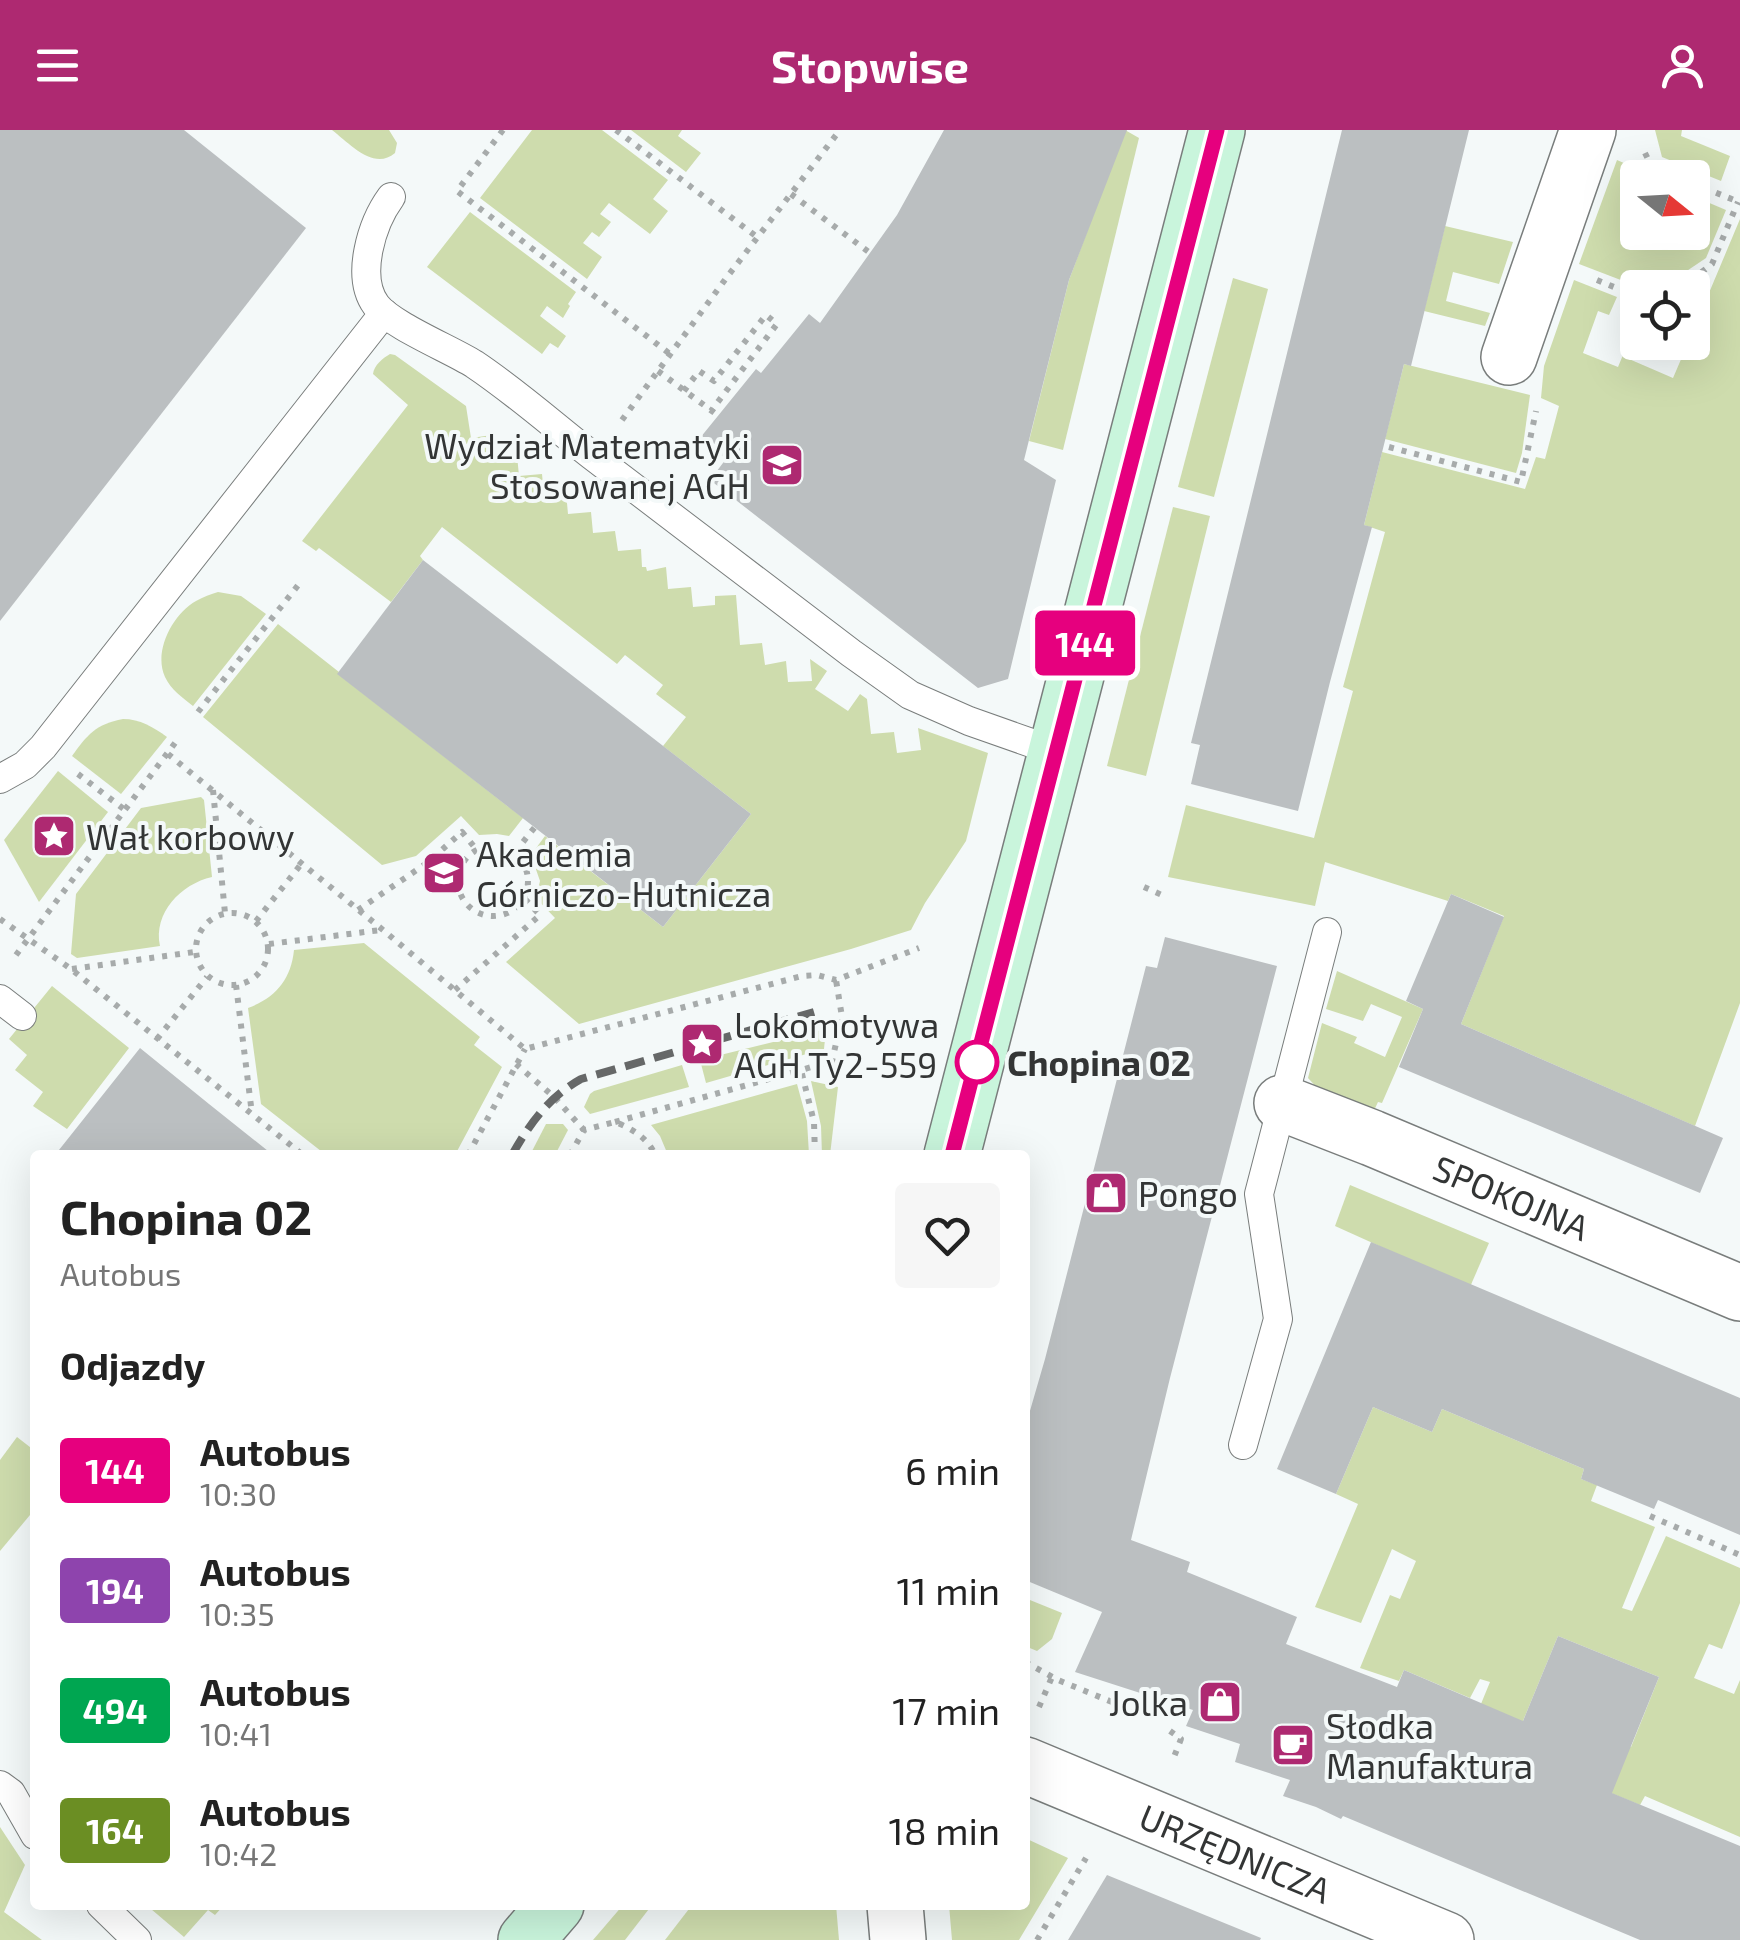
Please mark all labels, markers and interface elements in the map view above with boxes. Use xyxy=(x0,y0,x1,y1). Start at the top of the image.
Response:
icon: menu xyxy=(30,38,85,93)
text: Stopwise xyxy=(771,38,969,92)
icon: person xyxy=(1655,38,1710,93)
north arrow xyxy=(1620,160,1710,250)
map controls xyxy=(1620,160,1710,360)
button: locate xyxy=(1620,270,1710,360)
place label: Wydział Matematyki Stosowanej AGH xyxy=(424,424,750,506)
school or university icon: Wydział Matematyki Stosowanej AGH xyxy=(759,442,805,488)
line badge: 144 xyxy=(1028,610,1142,676)
text: 144 xyxy=(1055,622,1115,664)
place icon: Wał korbowy xyxy=(31,813,77,859)
place label: Wał korbowy xyxy=(86,815,294,857)
place label: Akademia Górniczo-Hutnicza xyxy=(476,832,771,914)
school or university icon: Akademia Górniczo-Hutnicza xyxy=(421,850,467,896)
place label: Lokomotywa AGH Ty2-559 xyxy=(734,1003,939,1085)
place icon: Lokomotywa AGH Ty2-559 xyxy=(679,1021,725,1067)
marker: Chopina 02 xyxy=(956,1041,998,1083)
place label: Chopina 02 xyxy=(1007,1041,1191,1083)
street label: SPOKOJNA xyxy=(1428,1145,1596,1248)
shop icon: Pongo xyxy=(1083,1170,1129,1216)
place label: Pongo xyxy=(1138,1172,1238,1214)
button: heart xyxy=(895,1183,1000,1288)
text: Chopina 02 xyxy=(60,1187,312,1245)
text: Autobus xyxy=(60,1254,181,1292)
text: Odjazdy xyxy=(60,1342,205,1388)
text: Autobus xyxy=(200,1428,351,1474)
text: 6 min xyxy=(905,1447,1000,1493)
text: 144 xyxy=(85,1449,145,1491)
text: 10:30 xyxy=(200,1474,277,1512)
text: Autobus xyxy=(200,1548,351,1594)
text: 11 min xyxy=(896,1567,1000,1613)
text: 194 xyxy=(86,1569,144,1611)
text: 10:35 xyxy=(200,1594,275,1632)
text: Autobus xyxy=(200,1668,351,1714)
shop icon: Jolka xyxy=(1197,1679,1243,1725)
place label: Jolka xyxy=(1109,1681,1188,1723)
text: 17 min xyxy=(892,1687,1000,1733)
text: 494 xyxy=(82,1689,148,1731)
place label: Słodka Manufaktura xyxy=(1326,1704,1533,1786)
text: 10:41 xyxy=(200,1714,272,1752)
cafe icon: Słodka Manufaktura xyxy=(1270,1722,1316,1768)
text: Autobus xyxy=(200,1788,351,1834)
street label: URZĘDNICZA xyxy=(1134,1794,1338,1911)
text: 18 min xyxy=(889,1807,1000,1853)
text: 164 xyxy=(86,1809,144,1851)
text: 10:42 xyxy=(200,1834,277,1872)

